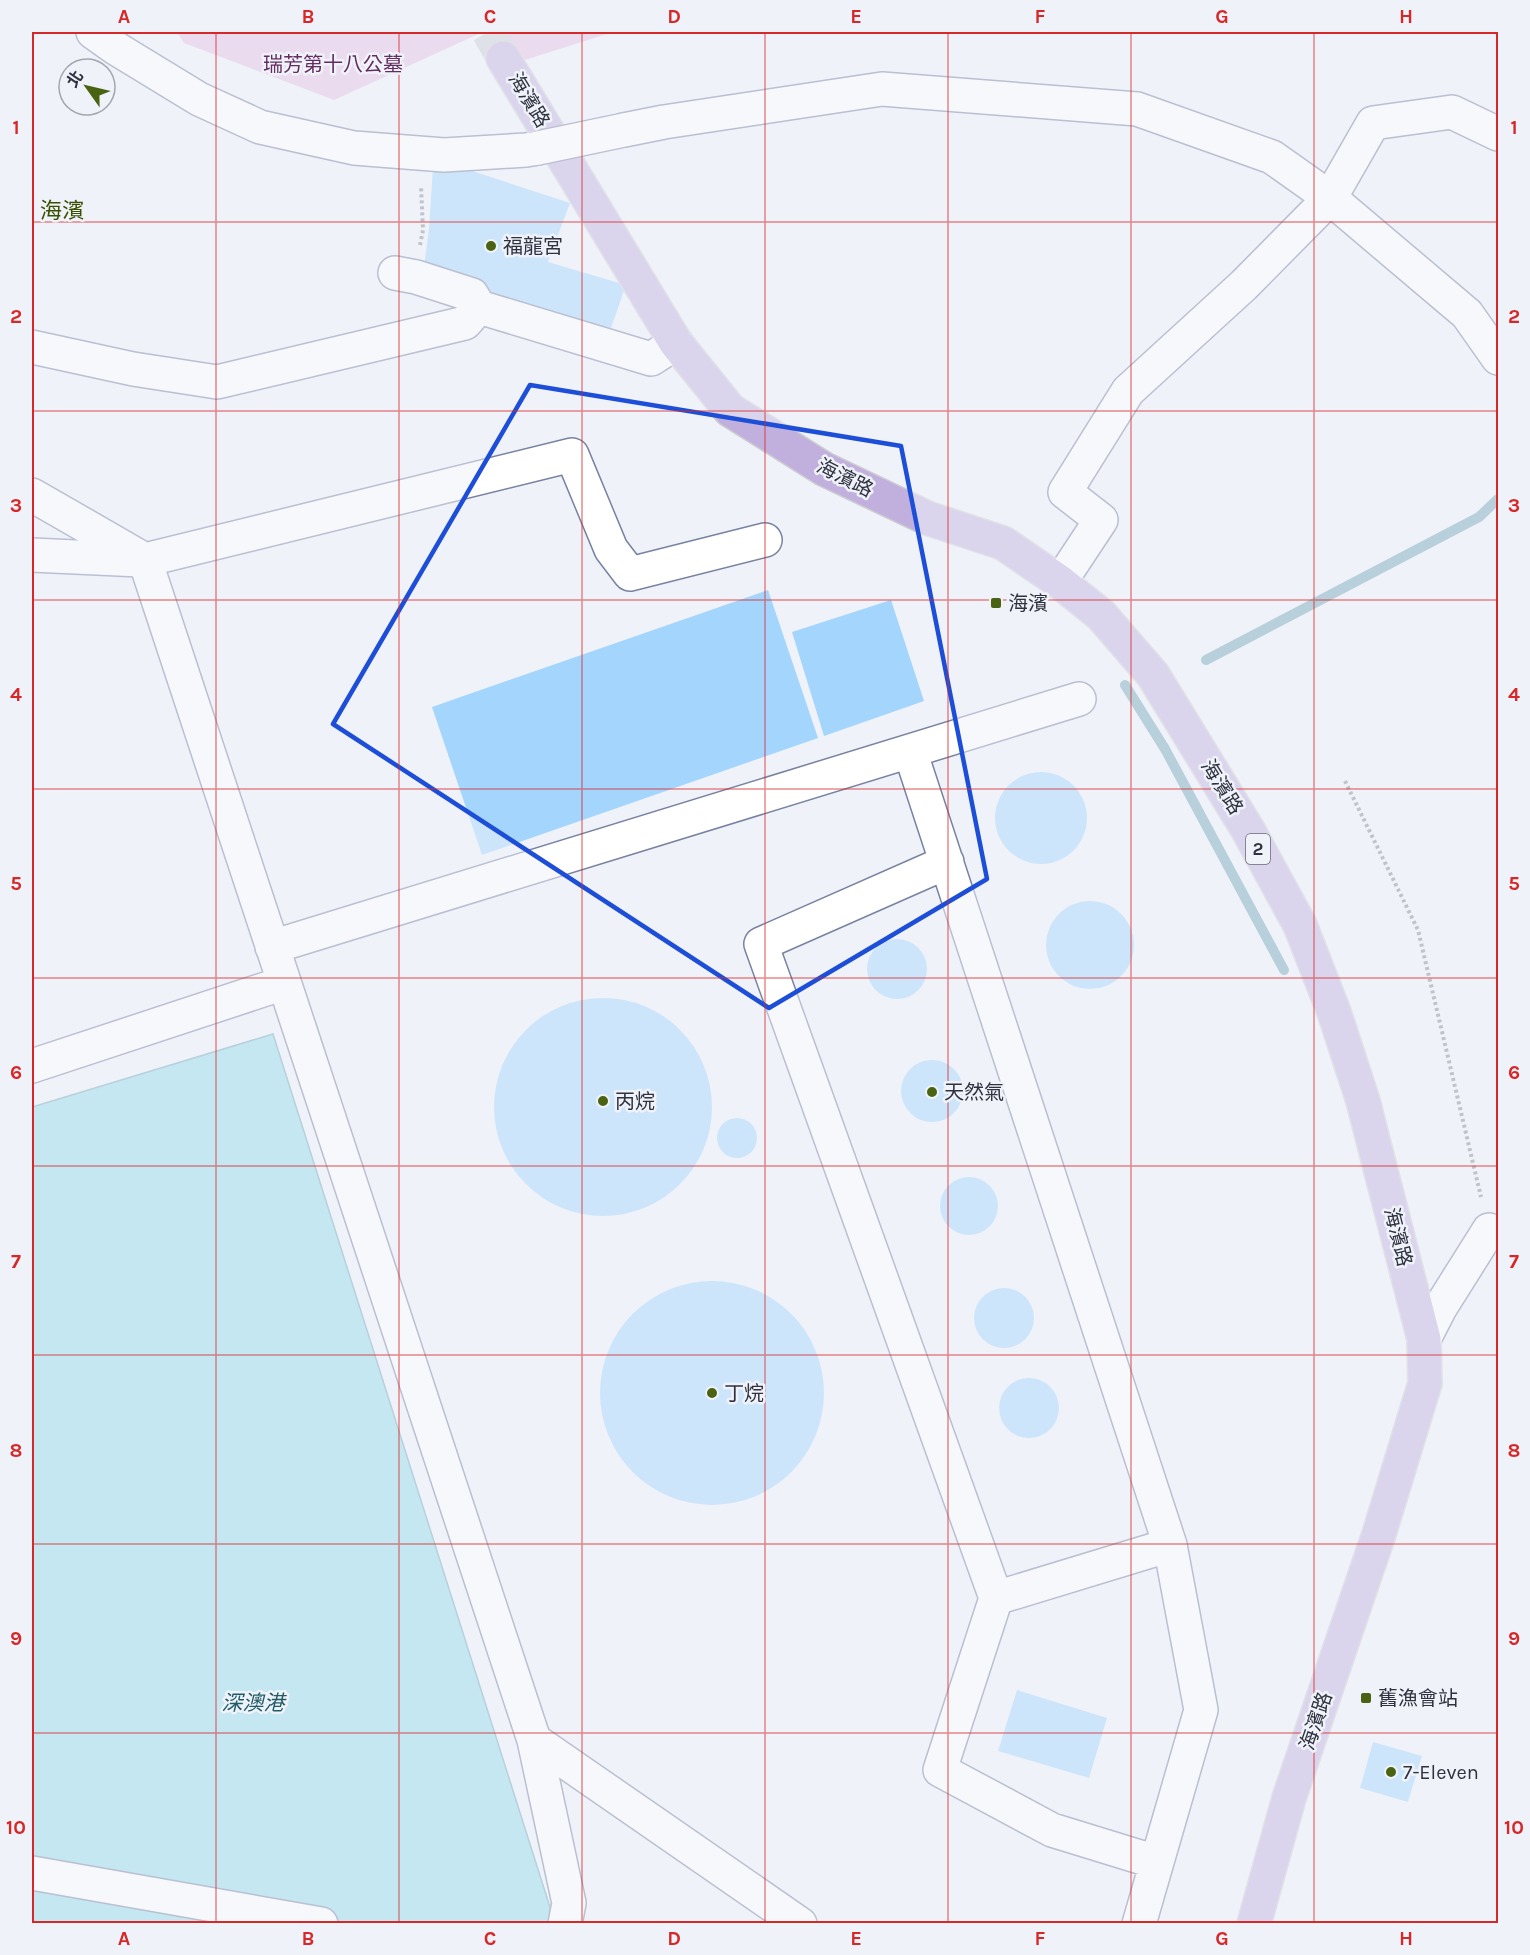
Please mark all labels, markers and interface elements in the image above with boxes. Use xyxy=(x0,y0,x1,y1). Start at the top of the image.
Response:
text: A xyxy=(118,5,131,28)
text: B xyxy=(302,5,314,28)
text: C xyxy=(484,5,496,28)
text: D xyxy=(667,5,681,28)
text: E xyxy=(850,5,862,28)
text: F xyxy=(1035,5,1046,28)
text: G xyxy=(1215,5,1229,28)
text: H xyxy=(1399,5,1413,28)
park label: 瑞芳第十八公墓 xyxy=(263,53,403,76)
north arrow xyxy=(57,57,117,117)
text: 北 xyxy=(63,67,87,91)
street label: 海濱路 xyxy=(504,68,554,132)
text: 1 xyxy=(12,116,20,139)
text: 1 xyxy=(1510,116,1518,139)
district label: 海濱 xyxy=(40,198,84,224)
place label: 福龍宮 xyxy=(503,235,563,258)
marker: 福龍宮 xyxy=(484,239,498,253)
text: 2 xyxy=(10,305,22,328)
text: 2 xyxy=(1508,305,1520,328)
street label: 海濱路 xyxy=(813,454,877,502)
text: 3 xyxy=(10,494,22,517)
text: 3 xyxy=(1508,494,1520,517)
place label: 海濱 xyxy=(1008,592,1048,615)
marker: 海濱 xyxy=(989,596,1003,610)
text: 4 xyxy=(10,683,22,706)
text: 4 xyxy=(1508,683,1520,706)
street label: 海濱路 xyxy=(1196,755,1248,819)
road number: 2 xyxy=(1246,834,1270,864)
text: 5 xyxy=(10,872,22,895)
text: 5 xyxy=(1508,872,1520,895)
text: 6 xyxy=(10,1061,22,1084)
text: 6 xyxy=(1508,1061,1520,1084)
place label: 天然氣 xyxy=(944,1081,1004,1104)
marker: 天然氣 xyxy=(925,1085,939,1099)
place label: 丙烷 xyxy=(615,1090,655,1113)
marker: 丙烷 xyxy=(596,1094,610,1108)
street label: 海濱路 xyxy=(1380,1205,1416,1269)
text: 7 xyxy=(11,1250,21,1273)
text: 7 xyxy=(1509,1250,1519,1273)
place label: 丁烷 xyxy=(724,1382,764,1405)
marker: 丁烷 xyxy=(705,1386,719,1400)
text: 8 xyxy=(10,1439,22,1462)
text: 8 xyxy=(1508,1439,1520,1462)
text: 9 xyxy=(10,1627,22,1650)
text: 9 xyxy=(1508,1627,1520,1650)
place label: 舊漁會站 xyxy=(1378,1687,1458,1710)
street label: 海濱路 xyxy=(1295,1689,1337,1753)
water label: 深澳港 xyxy=(222,1691,287,1715)
marker: 舊漁會站 xyxy=(1359,1691,1373,1705)
place label: 7-Eleven xyxy=(1403,1761,1479,1784)
marker: 7-Eleven xyxy=(1384,1765,1398,1779)
text: 10 xyxy=(6,1816,26,1839)
text: 10 xyxy=(1504,1816,1524,1839)
text: A xyxy=(118,1927,131,1950)
text: B xyxy=(302,1927,314,1950)
text: C xyxy=(484,1927,496,1950)
text: D xyxy=(667,1927,681,1950)
text: E xyxy=(850,1927,862,1950)
text: F xyxy=(1035,1927,1046,1950)
text: G xyxy=(1215,1927,1229,1950)
text: H xyxy=(1399,1927,1413,1950)

